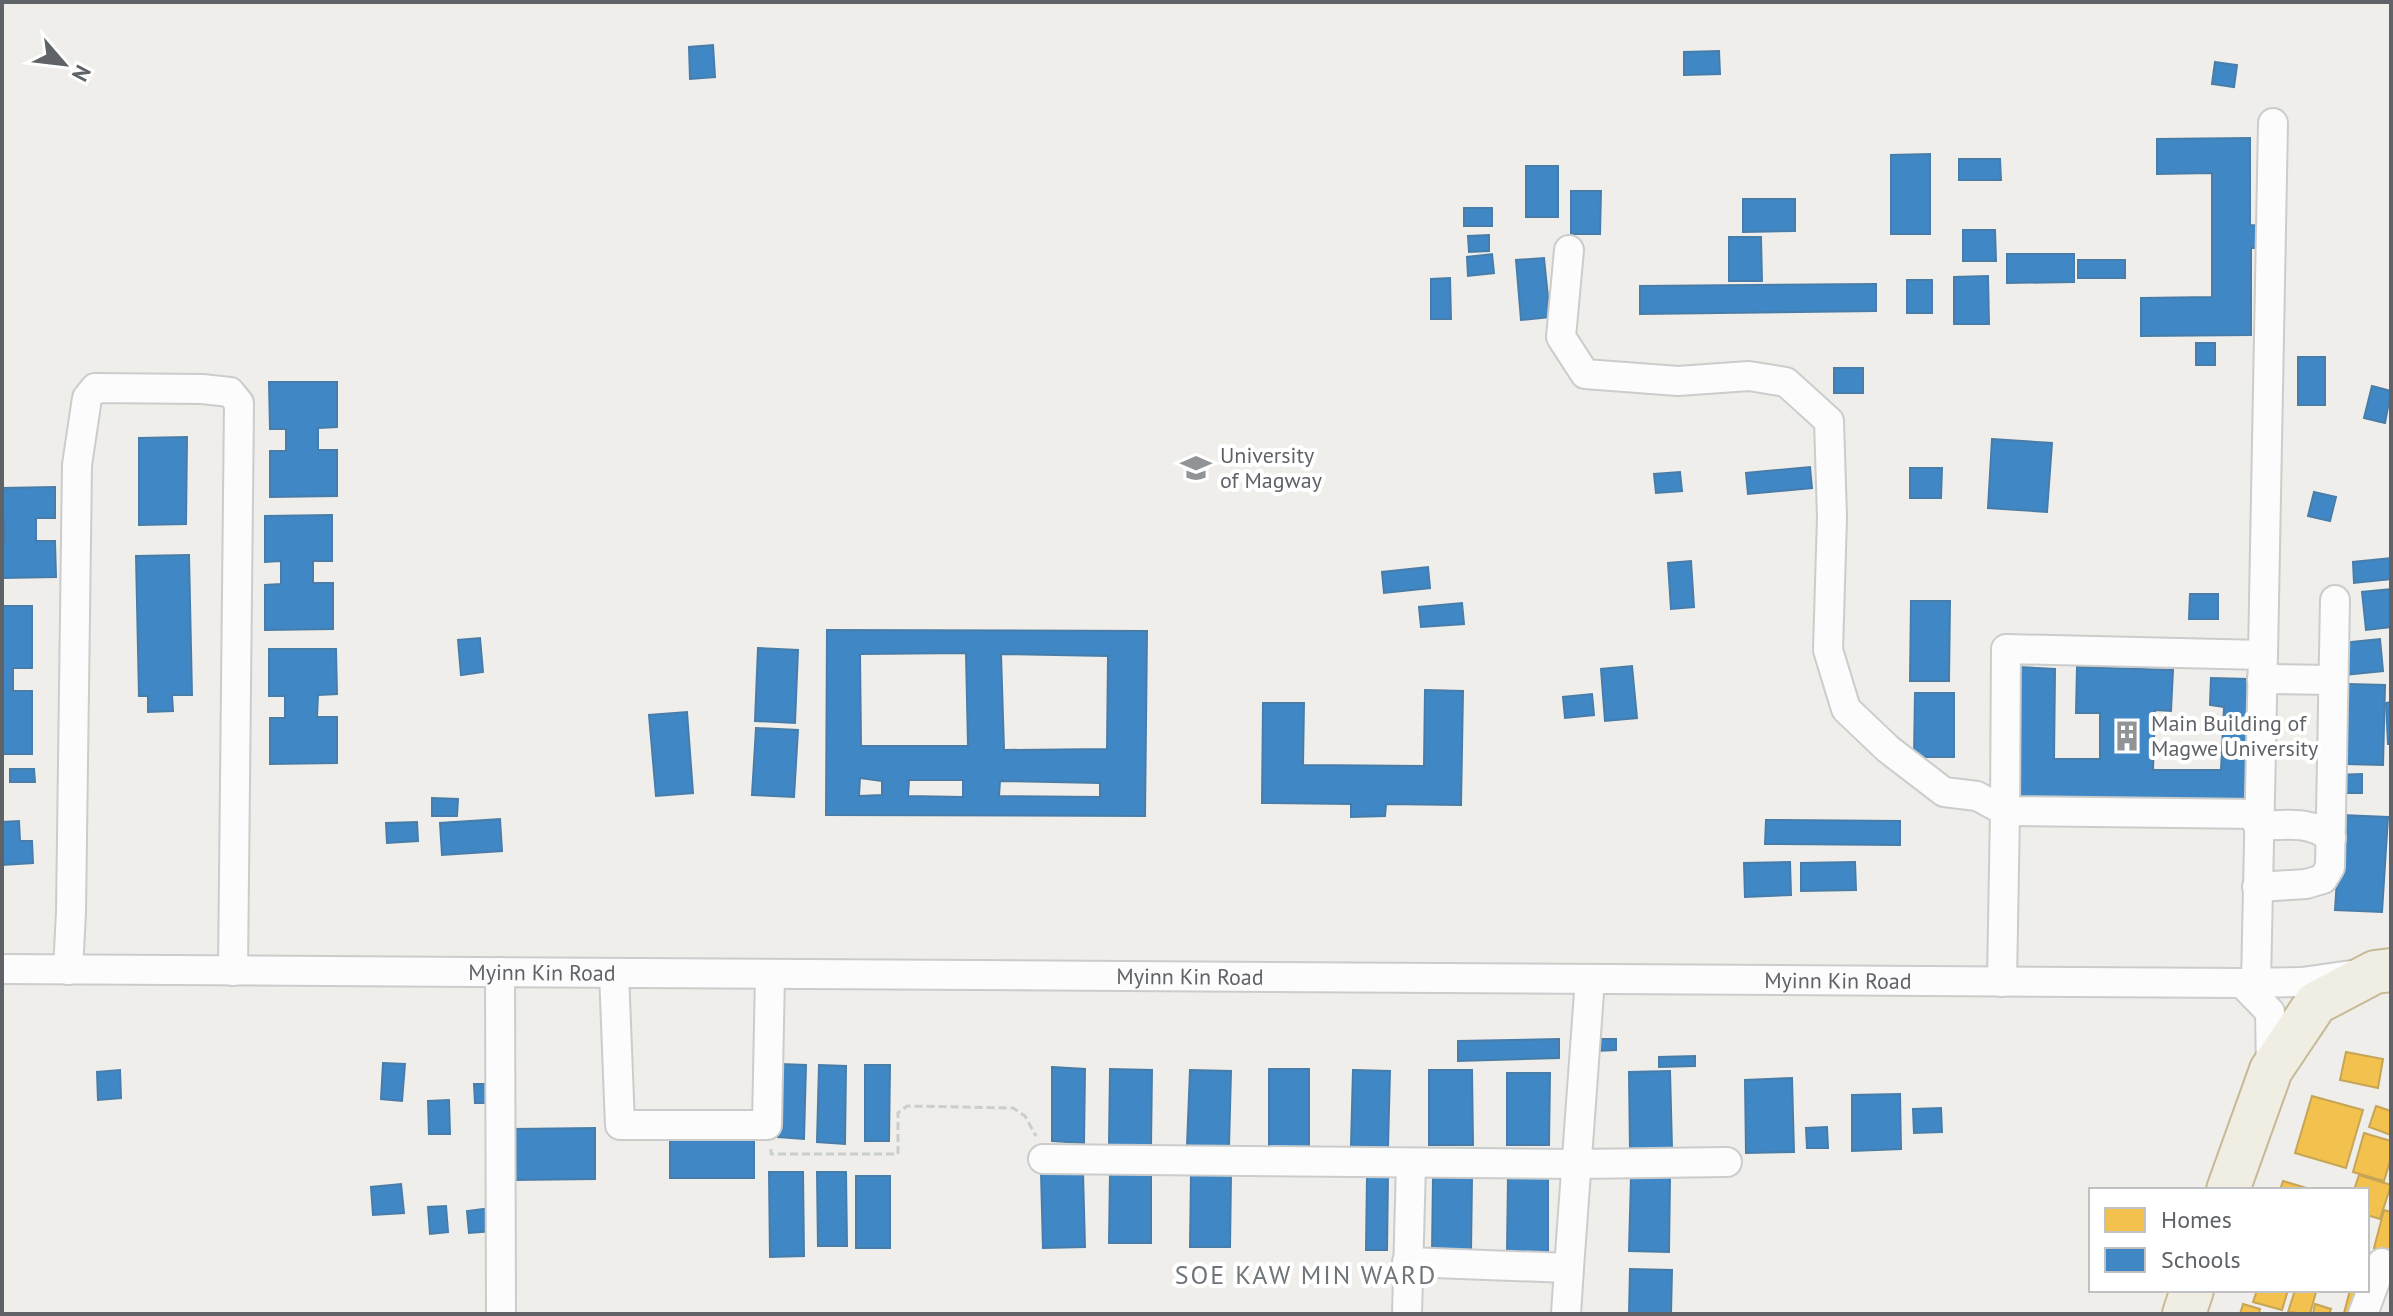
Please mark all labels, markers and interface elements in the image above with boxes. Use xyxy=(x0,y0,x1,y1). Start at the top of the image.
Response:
north arrow xyxy=(24,24,104,104)
text: N xyxy=(66,60,97,86)
place label: University of Magway xyxy=(1220,441,1323,494)
school or university icon: University of Magway xyxy=(1179,451,1213,485)
place label: Main Building of Magwe University xyxy=(2151,709,2319,762)
building icon: Main Building of Magwe University xyxy=(2110,719,2144,753)
street label: Myinn Kin Road xyxy=(468,958,616,987)
street label: Myinn Kin Road xyxy=(1116,962,1264,991)
street label: Myinn Kin Road xyxy=(1764,966,1912,995)
legend xyxy=(2089,1188,2369,1292)
text: Homes xyxy=(2161,1204,2232,1235)
text: Schools xyxy=(2161,1244,2241,1275)
district label: SOE KAW MIN WARD xyxy=(1175,1258,1437,1291)

